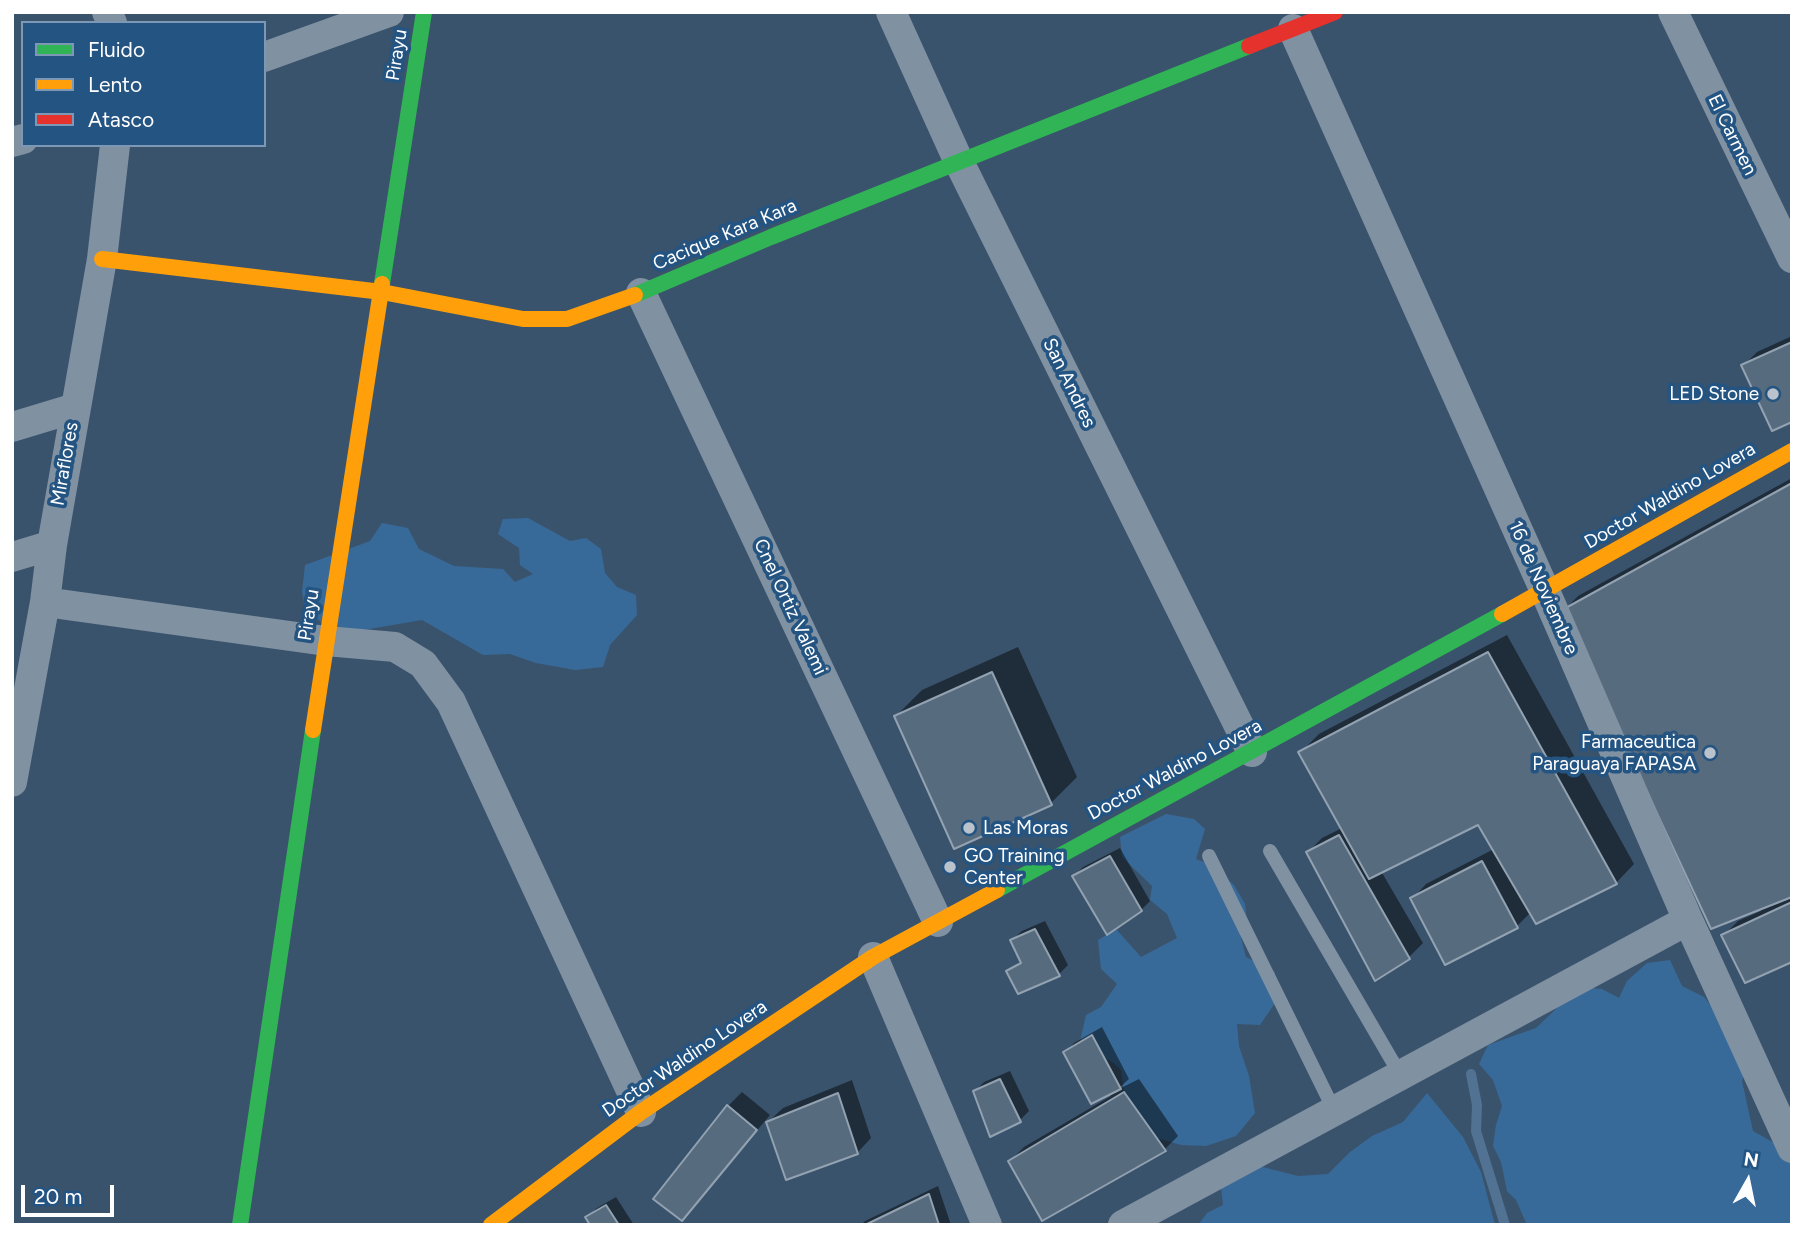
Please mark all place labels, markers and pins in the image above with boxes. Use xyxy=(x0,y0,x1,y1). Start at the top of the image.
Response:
place label: LED Stone xyxy=(1669,383,1759,405)
marker: LED Stone xyxy=(1765,386,1781,402)
place label: Farmaceutica Paraguaya FAPASA xyxy=(1532,731,1696,775)
marker: Farmaceutica Paraguaya FAPASA xyxy=(1702,745,1718,761)
place label: Las Moras xyxy=(983,817,1068,839)
marker: Las Moras xyxy=(961,820,977,836)
place label: GO Training Center xyxy=(964,845,1065,889)
marker: GO Training Center xyxy=(942,859,958,875)

